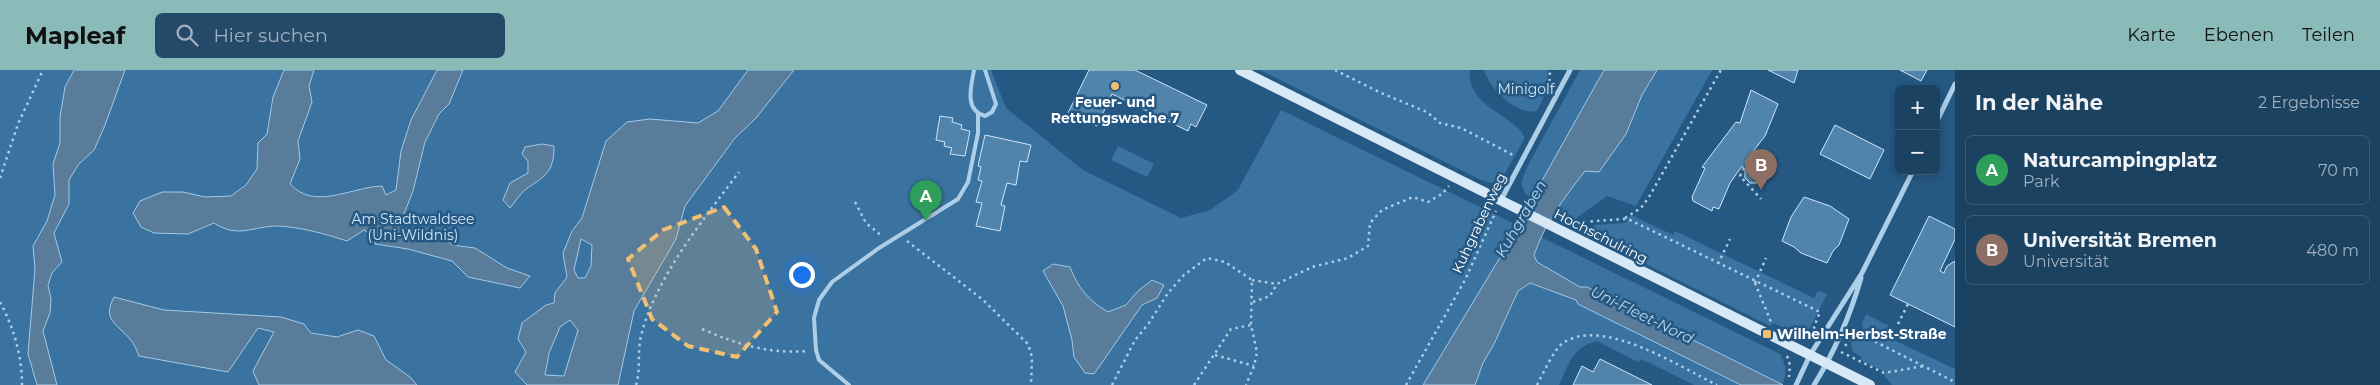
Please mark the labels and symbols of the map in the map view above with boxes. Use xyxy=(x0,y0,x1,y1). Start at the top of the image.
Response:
marker: Feuer- und Rettungswache 7 xyxy=(1109,80,1121,92)
park label: Minigolf xyxy=(1497,80,1556,98)
place label: Feuer- und Rettungswache 7 xyxy=(1051,93,1180,127)
pin: B xyxy=(1745,149,1777,190)
street label: Kuhgrabenweg xyxy=(1448,170,1510,276)
water label: Kuhgraben xyxy=(1491,177,1550,261)
pin: A xyxy=(910,180,942,221)
street label: Hochschulring xyxy=(1551,205,1651,267)
park label: Am Stadtwaldsee (Uni-Wildnis) xyxy=(351,210,475,244)
your location xyxy=(789,262,815,288)
water label: Uni-Fleet-Nord xyxy=(1588,281,1697,348)
place label: Wilhelm-Herbst-Straße xyxy=(1777,325,1947,343)
marker: Wilhelm-Herbst-Straße xyxy=(1761,328,1773,340)

